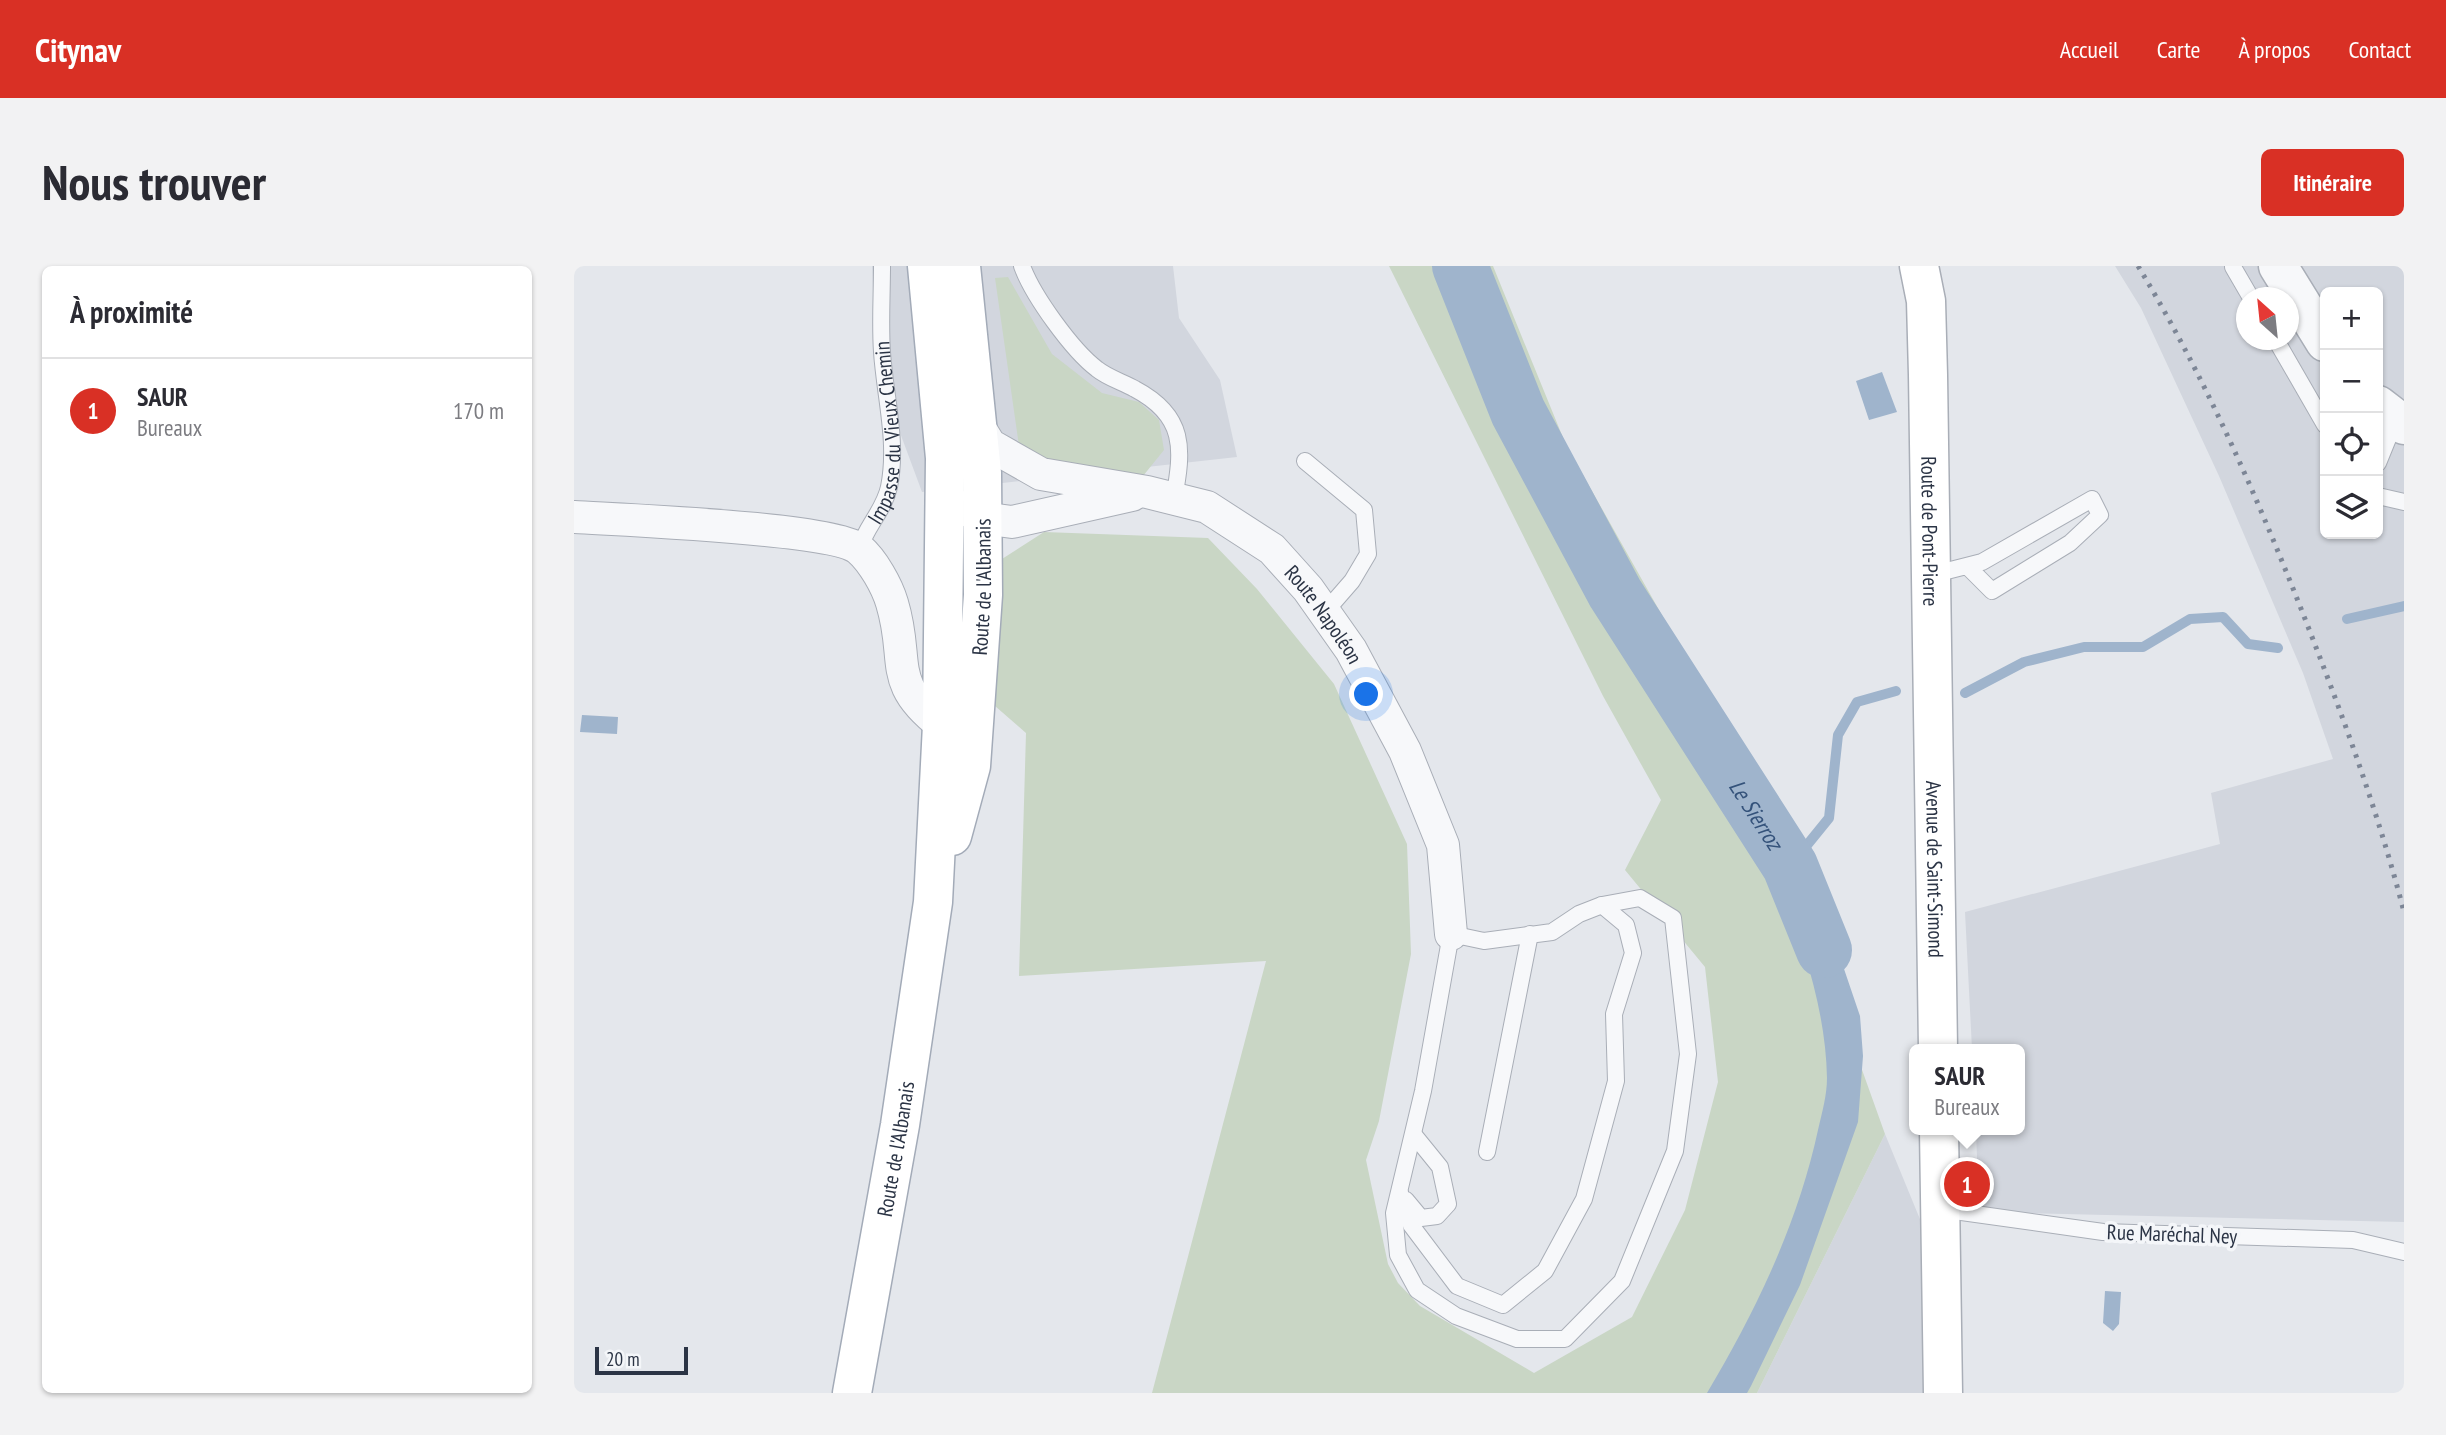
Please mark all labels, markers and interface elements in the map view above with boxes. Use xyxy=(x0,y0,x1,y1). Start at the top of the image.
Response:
text: Citynav xyxy=(35,28,121,71)
text: Accueil xyxy=(2060,34,2119,65)
text: Carte xyxy=(2157,34,2200,65)
text: À propos xyxy=(2238,34,2310,65)
text: Contact xyxy=(2348,34,2411,65)
button: Itinéraire xyxy=(2261,149,2404,216)
text: Nous trouver xyxy=(42,150,266,214)
north arrow xyxy=(2236,287,2299,350)
map controls xyxy=(2320,287,2383,539)
button: + xyxy=(2320,287,2383,350)
text: À proximité xyxy=(70,292,193,331)
street label: Impasse du Vieux Chemin xyxy=(861,340,906,529)
button: − xyxy=(2320,350,2383,413)
text: SAUR xyxy=(137,380,188,413)
text: 1 xyxy=(88,396,99,425)
text: 170 m xyxy=(453,396,504,425)
text: Bureaux xyxy=(137,413,202,442)
button: locate xyxy=(2320,413,2383,476)
street label: Route de Pont-Pierre xyxy=(1916,456,1945,606)
button: layers xyxy=(2320,476,2383,539)
street label: Route de l'Albanais xyxy=(965,518,997,656)
street label: Route Napoléon xyxy=(1279,559,1369,668)
your location xyxy=(1349,677,1383,711)
water label: Le Sierroz xyxy=(1723,773,1791,857)
street label: Avenue de Saint-Simond xyxy=(1921,780,1950,958)
popup xyxy=(1909,1044,2025,1135)
text: SAUR xyxy=(1934,1059,1985,1092)
street label: Route de l'Albanais xyxy=(870,1079,920,1219)
text: Bureaux xyxy=(1934,1092,2000,1121)
pin: 1 xyxy=(1944,1158,1990,1210)
street label: Rue Maréchal Ney xyxy=(2106,1218,2238,1250)
scale bar xyxy=(595,1344,688,1376)
text: 20 m xyxy=(606,1347,640,1371)

